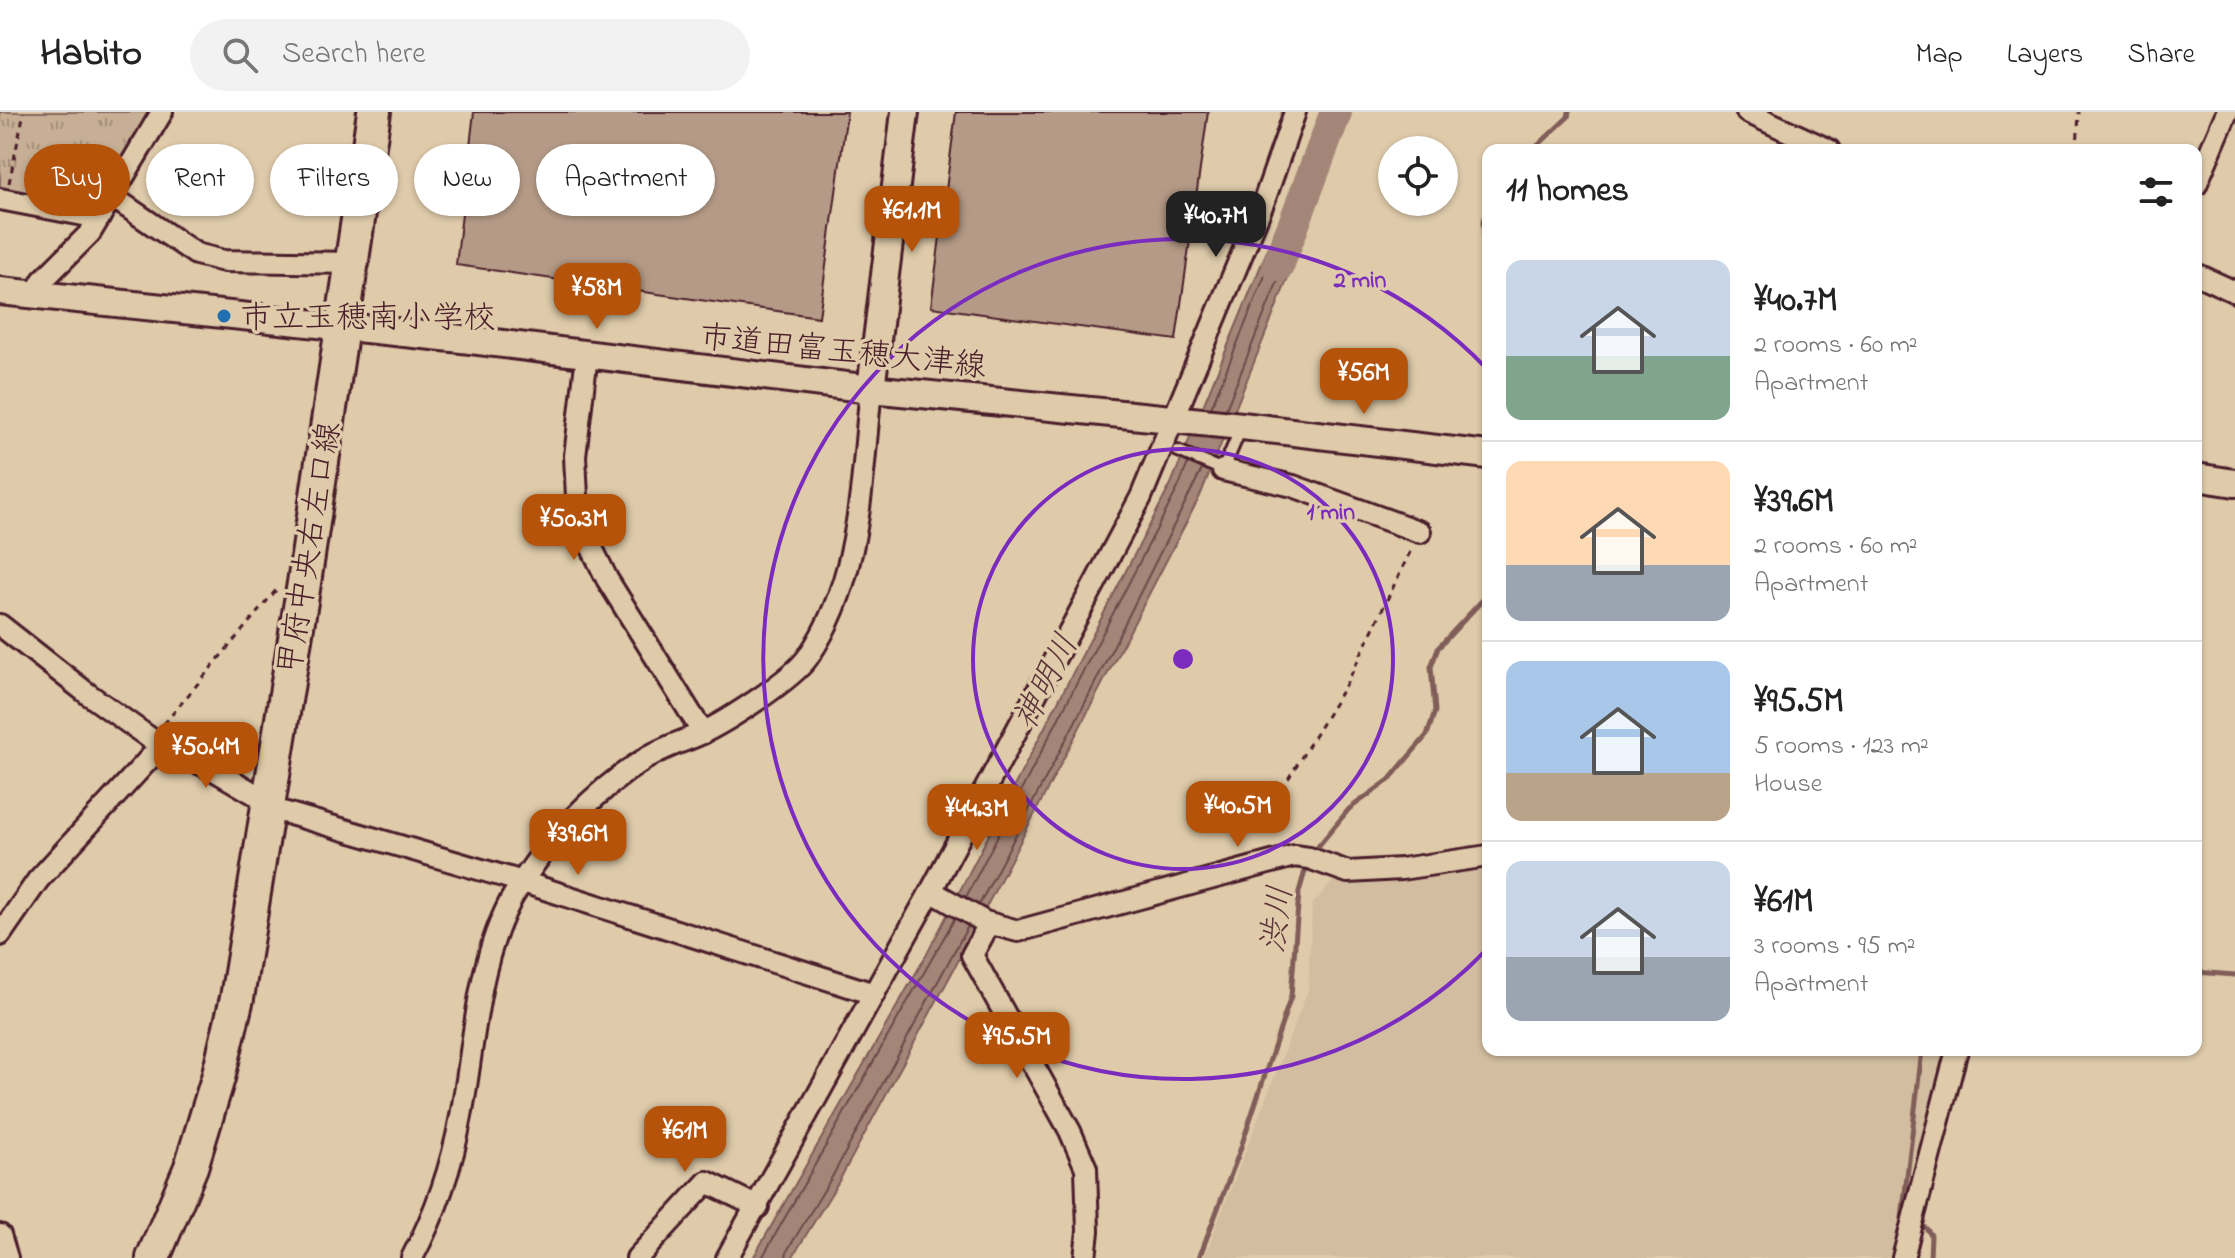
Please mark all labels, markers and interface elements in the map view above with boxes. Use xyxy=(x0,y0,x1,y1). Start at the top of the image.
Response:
search box xyxy=(190,19,750,91)
text: Habito xyxy=(40,27,142,83)
icon: search xyxy=(218,33,262,77)
text: Search here xyxy=(282,33,426,77)
text: Map xyxy=(1915,35,1963,76)
text: Layers xyxy=(2007,35,2083,76)
text: Share xyxy=(2127,35,2195,76)
map controls xyxy=(1378,136,1458,216)
button: locate xyxy=(1378,136,1458,216)
chip: Buy xyxy=(24,144,130,216)
chip: Rent xyxy=(146,144,254,216)
chip: Filters xyxy=(270,144,398,216)
chip: New xyxy=(414,144,520,216)
chip: Apartment xyxy=(536,144,715,216)
text: 11 homes xyxy=(1506,167,1629,217)
icon: filters xyxy=(2134,170,2178,214)
pin: ¥61.1M xyxy=(847,186,977,254)
pin: ¥40.7M xyxy=(1151,191,1281,259)
text: ¥61.1M xyxy=(882,193,942,231)
text: ¥40.7M xyxy=(1184,198,1248,236)
pin: ¥58M xyxy=(550,263,644,331)
text: 2 min xyxy=(1333,264,1387,299)
text: ¥58M xyxy=(572,270,622,308)
text: ¥40.7M xyxy=(1754,277,1838,327)
icon: home xyxy=(1570,292,1666,388)
place label: 市立玉穂南小学校 xyxy=(240,296,496,343)
marker: 市立玉穂南小学校 xyxy=(215,307,233,325)
street label: 市道田富玉穂大津線 xyxy=(697,315,988,392)
text: 2 rooms · 60 m² xyxy=(1754,327,1918,365)
pin: ¥56M xyxy=(1317,348,1411,416)
text: ¥56M xyxy=(1338,355,1390,393)
text: Apartment xyxy=(1754,365,1868,403)
street label: 甲府中央右左口線 xyxy=(268,418,355,679)
text: ¥39.6M xyxy=(1754,478,1834,528)
icon: home xyxy=(1570,493,1666,589)
pin: ¥50.3M xyxy=(509,494,639,562)
text: 1 min xyxy=(1307,496,1355,531)
text: ¥50.3M xyxy=(540,501,608,539)
text: 2 rooms · 60 m² xyxy=(1754,528,1918,566)
text: Apartment xyxy=(1754,566,1868,604)
water label: 神明川 xyxy=(1002,626,1093,740)
centre of rings xyxy=(1169,645,1197,673)
text: ¥95.5M xyxy=(1754,678,1844,728)
icon: home xyxy=(1570,693,1666,789)
pin: ¥50.4M xyxy=(141,722,271,790)
text: 5 rooms · 123 m² xyxy=(1754,728,1929,766)
text: ¥50.4M xyxy=(172,729,240,767)
text: House xyxy=(1754,766,1822,804)
pin: ¥40.5M xyxy=(1173,781,1303,849)
pin: ¥44.3M xyxy=(912,784,1042,852)
text: ¥40.5M xyxy=(1204,788,1272,826)
text: ¥44.3M xyxy=(945,791,1009,829)
pin: ¥39.6M xyxy=(513,809,643,877)
text: ¥39.6M xyxy=(547,816,609,854)
text: ¥61M xyxy=(1754,878,1814,928)
water label: 渋川 xyxy=(1250,883,1308,956)
icon: home xyxy=(1570,893,1666,989)
text: 3 rooms · 95 m² xyxy=(1754,928,1915,966)
text: Apartment xyxy=(1754,966,1868,1004)
pin: ¥95.5M xyxy=(952,1012,1082,1080)
text: ¥95.5M xyxy=(983,1019,1051,1057)
pin: ¥61M xyxy=(638,1106,732,1174)
text: ¥61M xyxy=(662,1113,708,1151)

